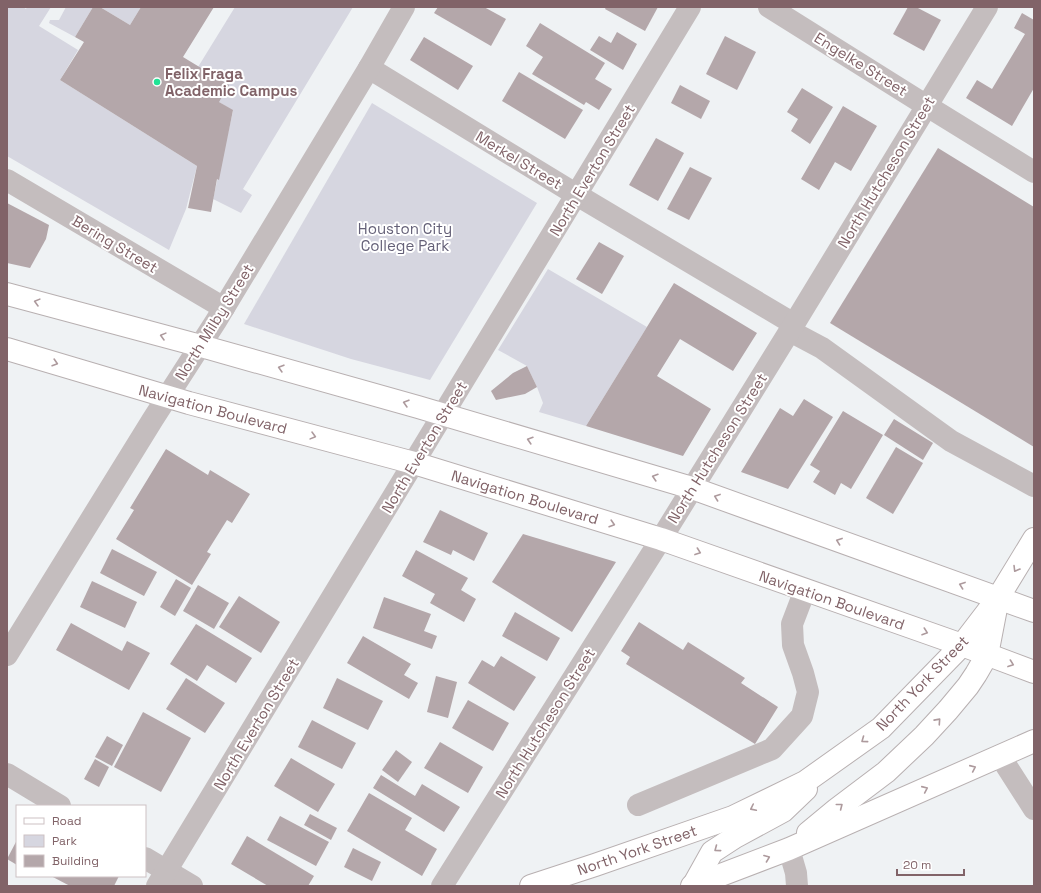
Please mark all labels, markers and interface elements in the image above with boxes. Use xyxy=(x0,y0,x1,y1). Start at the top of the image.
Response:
street label: Engelke Street xyxy=(811,28,911,100)
place label: Felix Fraga Academic Campus xyxy=(165,64,297,100)
marker: Felix Fraga Academic Campus xyxy=(152,77,162,87)
street label: North Hutcheson Street xyxy=(833,93,939,251)
street label: North Everton Street xyxy=(545,101,639,239)
street label: Merkel Street xyxy=(472,127,566,193)
street label: Bering Street xyxy=(69,211,161,277)
park label: Houston City College Park xyxy=(358,219,452,255)
street label: North Milby Street xyxy=(171,260,258,384)
one-way arrow xyxy=(34,298,41,307)
one-way arrow xyxy=(160,332,167,341)
one-way arrow xyxy=(51,358,58,367)
one-way arrow xyxy=(278,364,285,373)
street label: North Hutcheson Street xyxy=(663,369,771,527)
street label: North Everton Street xyxy=(377,378,471,516)
street label: Navigation Boulevard xyxy=(137,380,289,438)
one-way arrow xyxy=(403,399,410,408)
one-way arrow xyxy=(309,431,316,440)
one-way arrow xyxy=(527,436,534,445)
street label: Navigation Boulevard xyxy=(449,466,601,528)
one-way arrow xyxy=(652,473,659,482)
one-way arrow xyxy=(714,493,721,502)
one-way arrow xyxy=(608,519,615,528)
one-way arrow xyxy=(836,537,843,546)
one-way arrow xyxy=(694,548,701,556)
one-way arrow xyxy=(1014,565,1021,572)
street label: Navigation Boulevard xyxy=(757,566,907,634)
one-way arrow xyxy=(958,581,965,589)
one-way arrow xyxy=(922,628,929,636)
street label: North York Street xyxy=(872,631,972,735)
street label: North Hutcheson Street xyxy=(491,644,599,802)
street label: North Everton Street xyxy=(209,655,303,793)
one-way arrow xyxy=(1007,659,1014,667)
one-way arrow xyxy=(933,718,941,726)
one-way arrow xyxy=(861,735,868,742)
one-way arrow xyxy=(970,764,977,772)
one-way arrow xyxy=(920,786,928,794)
one-way arrow xyxy=(750,803,757,811)
one-way arrow xyxy=(836,804,843,811)
legend xyxy=(16,805,146,877)
text: Road xyxy=(52,813,81,829)
street label: North York Street xyxy=(575,821,699,879)
text: Park xyxy=(52,833,77,849)
one-way arrow xyxy=(715,844,722,851)
scale bar xyxy=(897,851,964,877)
text: Building xyxy=(52,853,99,869)
one-way arrow xyxy=(764,854,771,862)
text: 20 m xyxy=(903,857,931,873)

